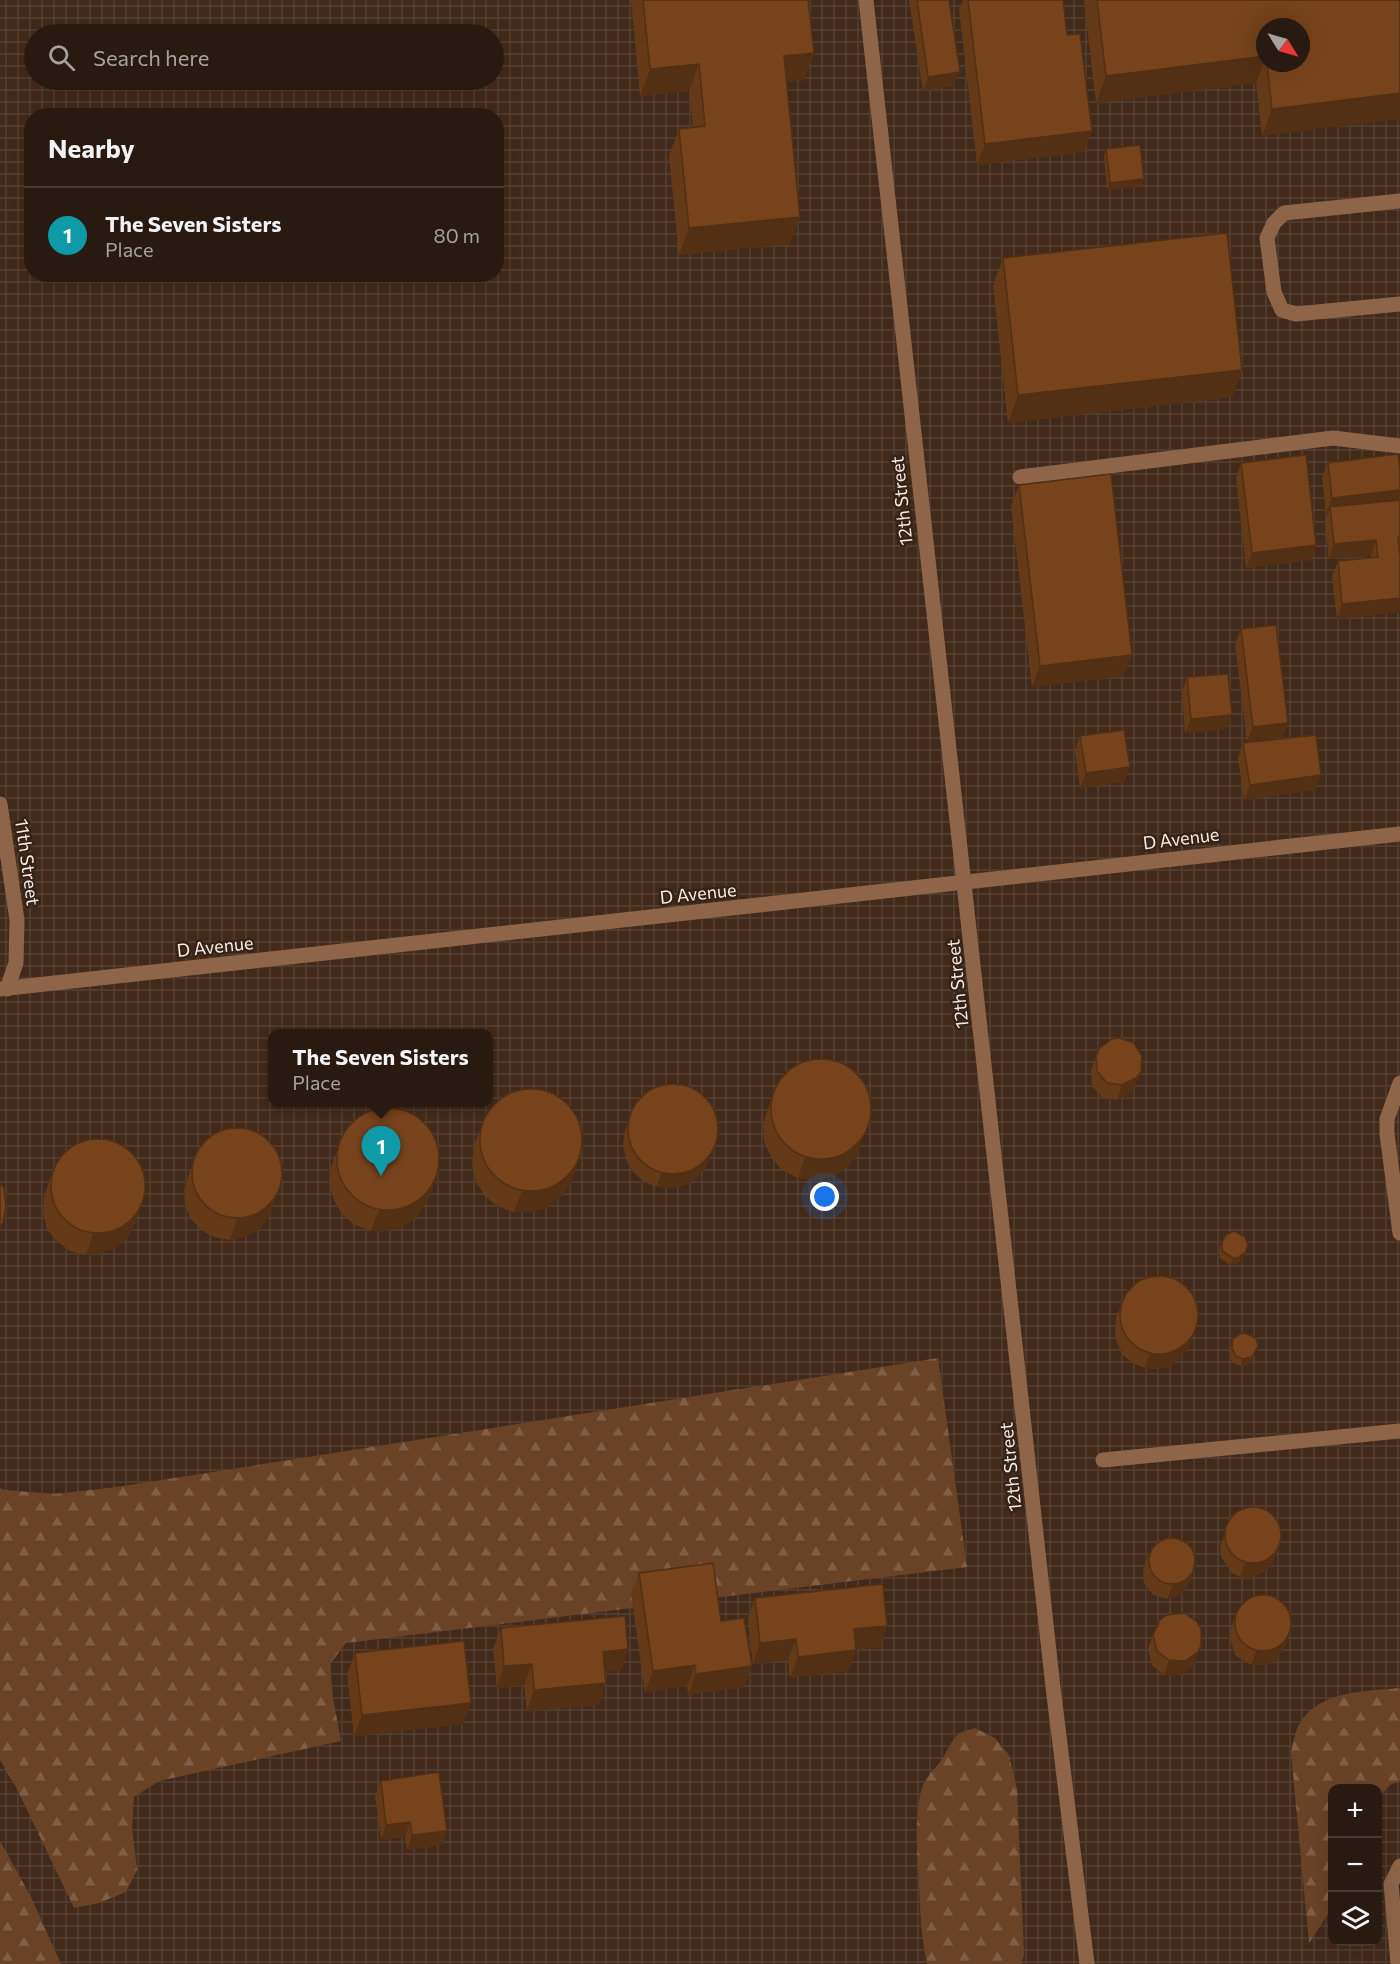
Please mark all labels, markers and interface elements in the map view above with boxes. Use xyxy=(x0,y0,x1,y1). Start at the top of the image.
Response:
north arrow xyxy=(1256,18,1310,72)
search box xyxy=(24,24,504,90)
icon: search xyxy=(45,41,78,74)
text: Search here xyxy=(93,44,209,71)
text: Nearby xyxy=(48,132,135,163)
text: The Seven Sisters xyxy=(105,210,281,237)
text: 1 xyxy=(63,223,72,247)
text: 80 m xyxy=(434,223,480,247)
text: Place xyxy=(105,237,154,261)
street label: 12th Street xyxy=(885,455,917,547)
street label: 11th Street xyxy=(11,817,45,907)
street label: D Avenue xyxy=(1142,822,1220,854)
street label: D Avenue xyxy=(659,878,737,908)
street label: D Avenue xyxy=(176,931,254,961)
street label: 12th Street xyxy=(941,938,973,1030)
popup xyxy=(268,1029,493,1107)
text: The Seven Sisters xyxy=(292,1043,469,1070)
text: Place xyxy=(292,1070,341,1094)
pin: 1 xyxy=(362,1126,400,1176)
your location xyxy=(810,1182,839,1211)
street label: 12th Street xyxy=(994,1421,1026,1513)
map controls xyxy=(1328,1784,1382,1946)
button: + xyxy=(1328,1784,1382,1838)
button: − xyxy=(1328,1838,1382,1892)
button: layers xyxy=(1328,1892,1382,1946)

